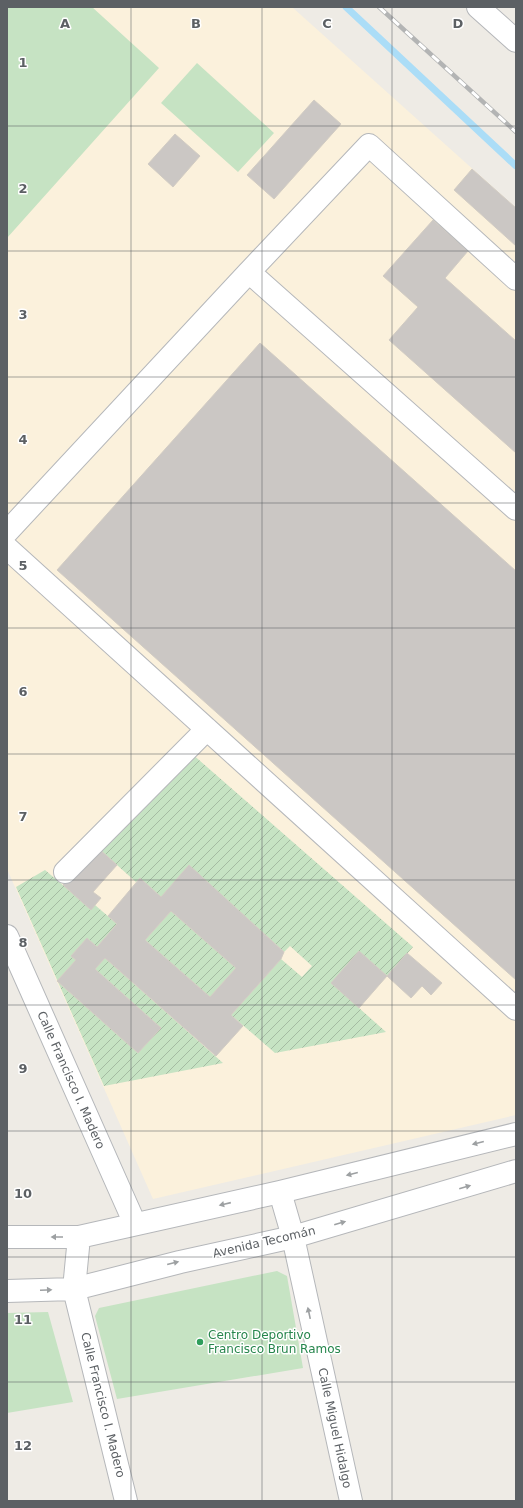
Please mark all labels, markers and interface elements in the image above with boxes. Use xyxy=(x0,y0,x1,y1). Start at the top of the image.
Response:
text: A xyxy=(60,16,70,31)
text: B xyxy=(191,16,201,31)
text: C xyxy=(322,16,332,31)
text: D xyxy=(453,16,464,31)
text: 1 xyxy=(18,55,28,70)
text: 2 xyxy=(18,181,28,196)
text: 3 xyxy=(18,307,28,322)
text: 4 xyxy=(18,432,28,447)
text: 5 xyxy=(18,558,28,573)
text: 6 xyxy=(18,684,28,699)
text: 7 xyxy=(18,809,28,824)
text: 8 xyxy=(18,935,28,950)
street label: Calle Francisco I. Madero xyxy=(34,1009,108,1151)
text: 9 xyxy=(18,1061,28,1076)
one-way arrow xyxy=(472,1140,484,1146)
one-way arrow xyxy=(346,1171,358,1177)
one-way arrow xyxy=(459,1184,471,1190)
text: 10 xyxy=(14,1186,32,1201)
one-way arrow xyxy=(219,1201,232,1207)
one-way arrow xyxy=(334,1220,346,1226)
street label: Avenida Tecomán xyxy=(211,1223,317,1261)
one-way arrow xyxy=(50,1234,63,1240)
one-way arrow xyxy=(167,1260,179,1266)
one-way arrow xyxy=(40,1286,52,1293)
one-way arrow xyxy=(306,1306,312,1319)
text: 11 xyxy=(14,1312,32,1327)
place label: Centro Deportivo Francisco Brun Ramos xyxy=(208,1328,341,1356)
street label: Calle Francisco I. Madero xyxy=(78,1331,128,1479)
marker: Centro Deportivo Francisco Brun Ramos xyxy=(195,1337,205,1347)
street label: Calle Miguel Hidalgo xyxy=(315,1367,355,1489)
text: 12 xyxy=(14,1438,32,1453)

